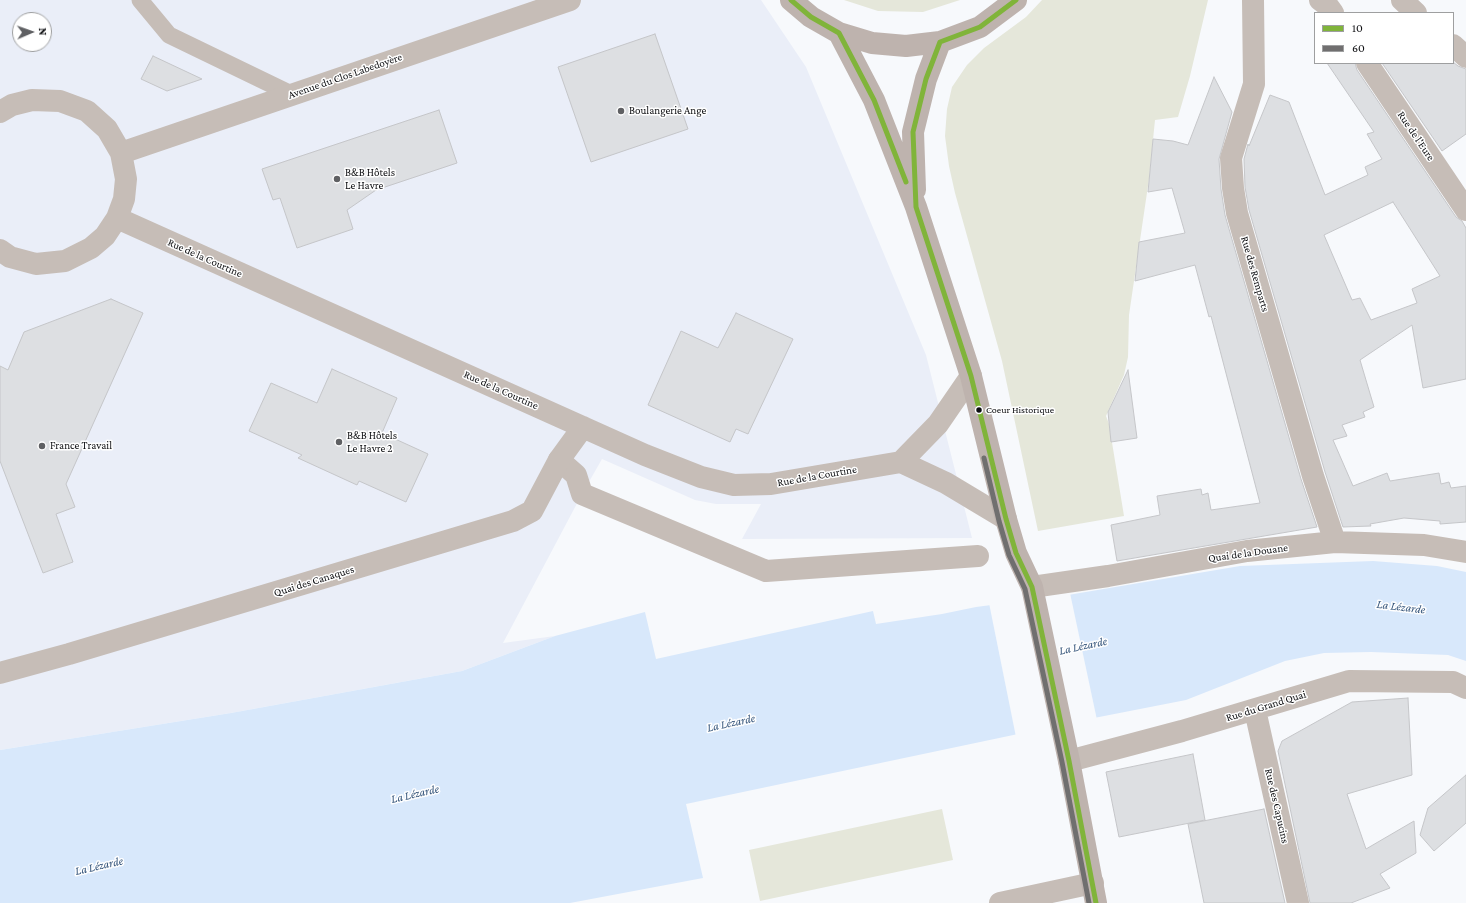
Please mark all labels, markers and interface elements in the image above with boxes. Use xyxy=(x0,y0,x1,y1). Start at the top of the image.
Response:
north arrow xyxy=(12,12,52,52)
legend xyxy=(1314,12,1454,64)
text: 10 xyxy=(1352,21,1363,35)
text: N xyxy=(37,28,49,36)
text: 60 xyxy=(1352,41,1365,55)
street label: Avenue du Clos Labedoyère xyxy=(286,50,404,102)
place label: Boulangerie Ange xyxy=(629,104,706,118)
marker: Boulangerie Ange xyxy=(616,106,626,116)
street label: Rue de l'Eure xyxy=(1395,109,1437,163)
place label: B&B Hôtels Le Havre xyxy=(345,166,395,192)
marker: B&B Hôtels Le Havre xyxy=(332,174,342,184)
street label: Rue des Remparts xyxy=(1238,235,1272,313)
street label: Rue de la Courtine xyxy=(166,236,244,280)
street label: Rue de la Courtine xyxy=(462,368,540,412)
place label: Coeur Historique xyxy=(986,404,1054,416)
marker: Coeur Historique xyxy=(974,405,984,415)
place label: B&B Hôtels Le Havre 2 xyxy=(347,429,397,455)
marker: B&B Hôtels Le Havre 2 xyxy=(334,437,344,447)
place label: France Travail xyxy=(50,439,112,453)
marker: France Travail xyxy=(37,441,47,451)
street label: Rue de la Courtine xyxy=(776,463,858,489)
street label: Quai de la Douane xyxy=(1207,541,1289,565)
street label: Quai des Canaques xyxy=(272,562,356,600)
water label: La Lézarde xyxy=(1376,597,1426,617)
water label: La Lézarde xyxy=(1058,634,1108,658)
street label: Rue du Grand Quai xyxy=(1224,688,1308,724)
water label: La Lézarde xyxy=(706,711,756,735)
street label: Rue des Capucins xyxy=(1262,767,1292,845)
water label: La Lézarde xyxy=(390,782,440,806)
water label: La Lézarde xyxy=(74,854,124,878)

